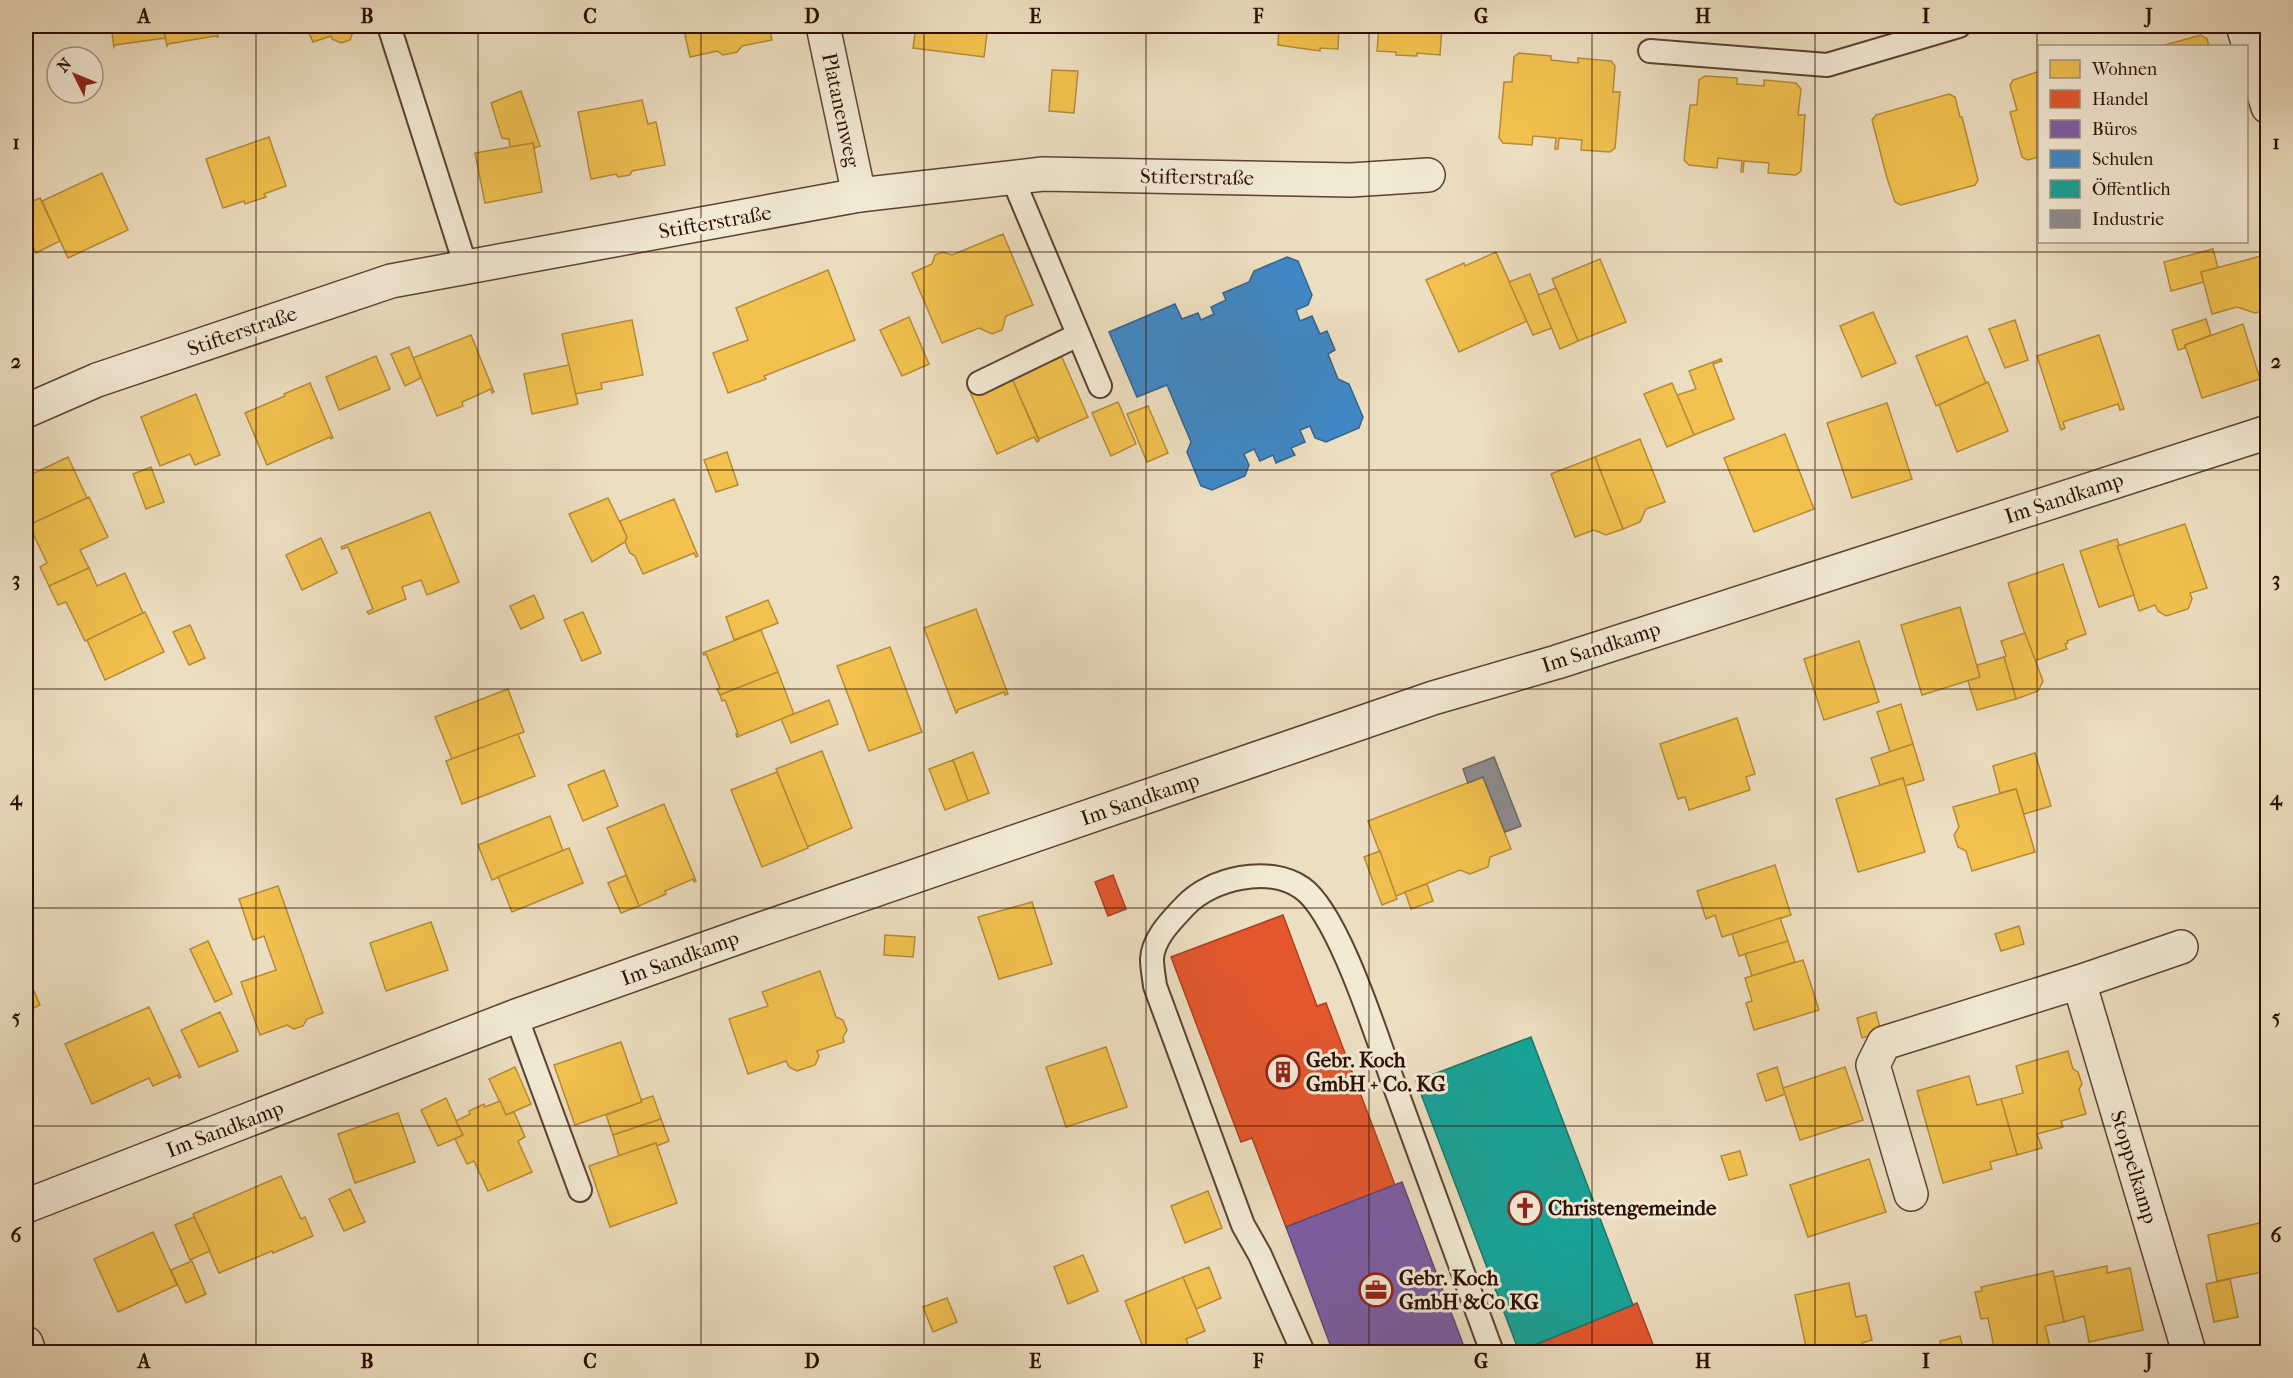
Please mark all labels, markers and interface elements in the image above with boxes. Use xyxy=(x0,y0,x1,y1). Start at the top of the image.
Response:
text: A xyxy=(136,5,152,28)
text: B xyxy=(360,5,374,28)
text: C xyxy=(583,5,597,28)
text: D xyxy=(804,5,820,28)
text: E xyxy=(1029,5,1041,28)
text: F xyxy=(1252,5,1264,28)
text: G xyxy=(1474,5,1488,28)
text: H xyxy=(1695,5,1711,28)
text: I xyxy=(1922,5,1930,28)
text: J xyxy=(2143,5,2153,28)
north arrow xyxy=(45,45,105,105)
legend xyxy=(2038,45,2248,243)
street label: Platanenweg xyxy=(817,51,865,170)
text: N xyxy=(53,54,76,76)
text: Wohnen xyxy=(2091,59,2158,80)
text: Handel xyxy=(2092,89,2149,110)
text: Büros xyxy=(2092,119,2138,140)
text: 1 xyxy=(12,131,20,154)
text: 1 xyxy=(2272,131,2280,154)
text: Schulen xyxy=(2092,149,2154,170)
street label: Stifterstraße xyxy=(1140,164,1254,190)
text: Öffentlich xyxy=(2092,178,2171,200)
street label: Stifterstraße xyxy=(657,200,773,244)
text: Industrie xyxy=(2092,209,2164,230)
street label: Stifterstraße xyxy=(184,301,300,361)
text: 2 xyxy=(11,350,21,373)
text: 2 xyxy=(2271,350,2281,373)
street label: Im Sandkamp xyxy=(2002,467,2126,529)
text: 3 xyxy=(12,568,20,591)
text: 3 xyxy=(2272,568,2280,591)
street label: Im Sandkamp xyxy=(1539,616,1663,678)
street label: Im Sandkamp xyxy=(1078,768,1202,830)
text: 4 xyxy=(9,787,23,811)
text: 4 xyxy=(2269,787,2283,811)
street label: Im Sandkamp xyxy=(618,926,742,990)
text: 5 xyxy=(12,1006,21,1029)
text: 5 xyxy=(2272,1006,2281,1029)
place label: Gebr. Koch GmbH + Co. KG xyxy=(1306,1048,1446,1096)
building icon: Gebr. Koch GmbH + Co. KG xyxy=(1265,1054,1301,1090)
street label: Im Sandkamp xyxy=(163,1096,287,1162)
street label: Stoppelkamp xyxy=(2105,1107,2163,1227)
church icon: Christengemeinde xyxy=(1507,1190,1543,1226)
place label: Christengemeinde xyxy=(1548,1196,1717,1220)
text: 6 xyxy=(11,1224,23,1247)
text: 6 xyxy=(2271,1224,2283,1247)
place label: Gebr. Koch GmbH &Co KG xyxy=(1399,1266,1539,1314)
office icon: Gebr. Koch GmbH &Co KG xyxy=(1358,1272,1394,1308)
text: A xyxy=(136,1350,152,1373)
text: B xyxy=(360,1350,374,1373)
text: C xyxy=(583,1350,597,1373)
text: D xyxy=(804,1350,820,1373)
text: E xyxy=(1029,1350,1041,1373)
text: F xyxy=(1252,1350,1264,1373)
text: G xyxy=(1474,1350,1488,1373)
text: H xyxy=(1695,1350,1711,1373)
text: I xyxy=(1922,1350,1930,1373)
text: J xyxy=(2143,1350,2153,1373)

